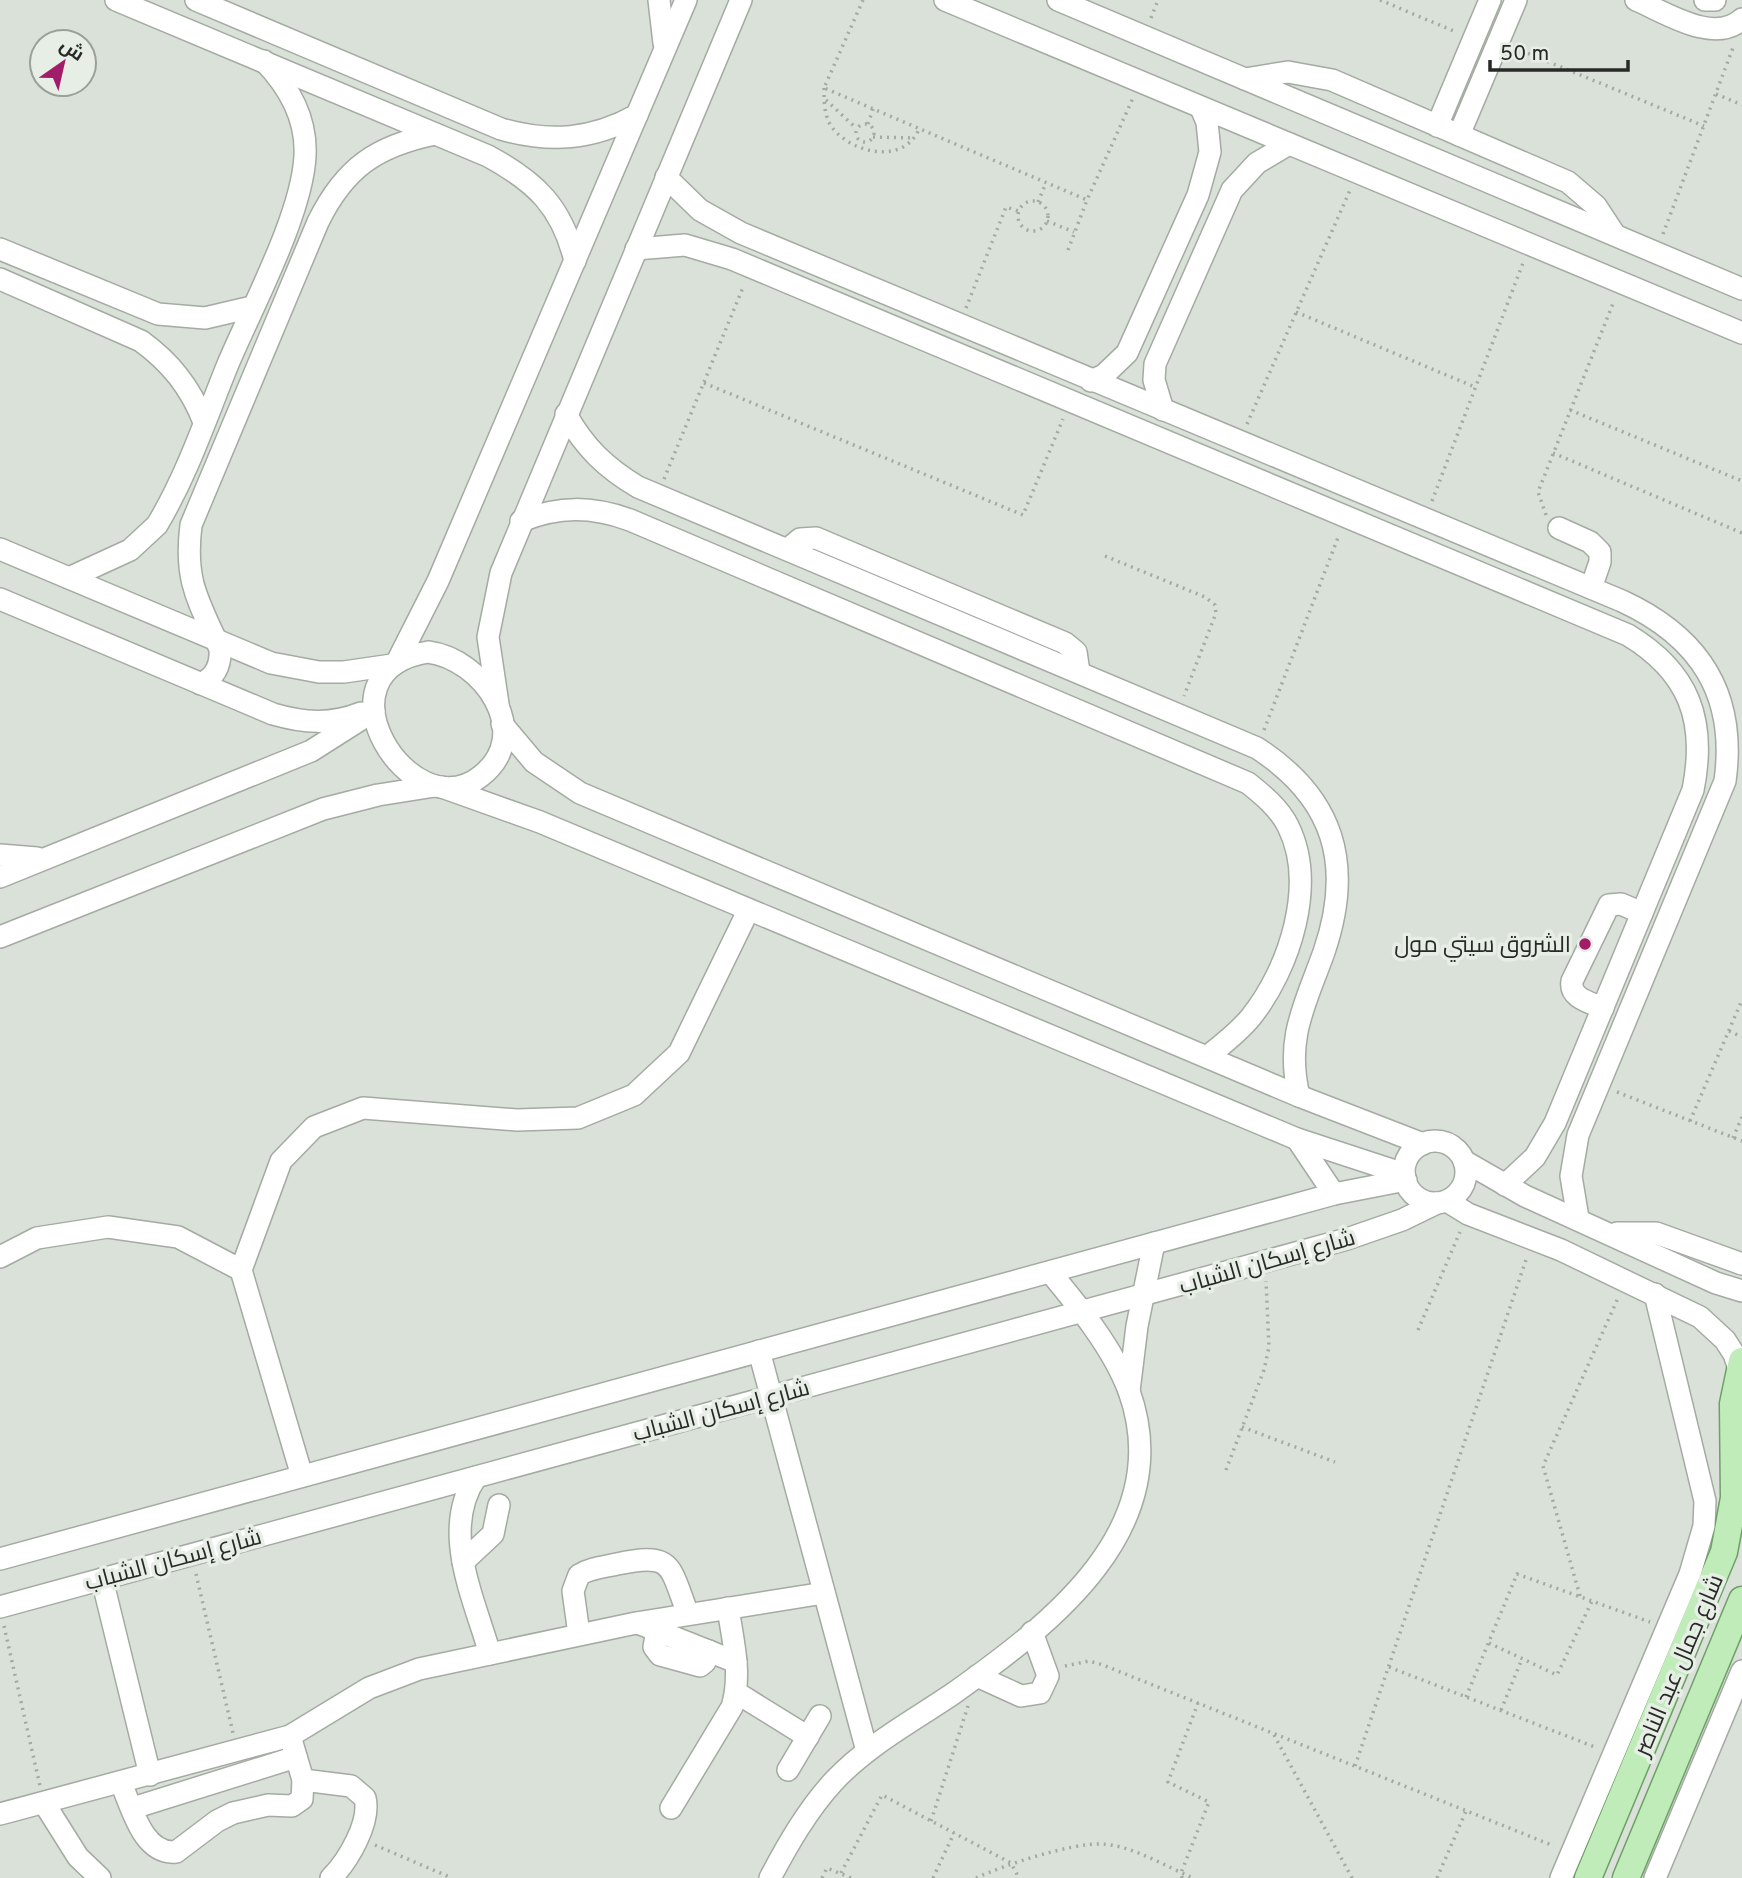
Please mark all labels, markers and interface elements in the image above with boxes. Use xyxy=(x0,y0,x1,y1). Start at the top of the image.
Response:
north arrow xyxy=(28,28,98,98)
scale bar xyxy=(1490,28,1628,72)
text: ش xyxy=(55,34,88,67)
text: 50 m xyxy=(1500,41,1549,68)
place label: الشروق سيتي مول xyxy=(1394,932,1571,962)
marker: الشروق سيتي مول xyxy=(1577,936,1593,952)
street label: شارع إسكان الشباب xyxy=(1176,1224,1359,1302)
street label: شارع إسكان الشباب xyxy=(630,1375,813,1450)
street label: شارع إسكان الشباب xyxy=(82,1524,265,1599)
street label: شارع جمال عبد الناصر xyxy=(1628,1571,1732,1763)

